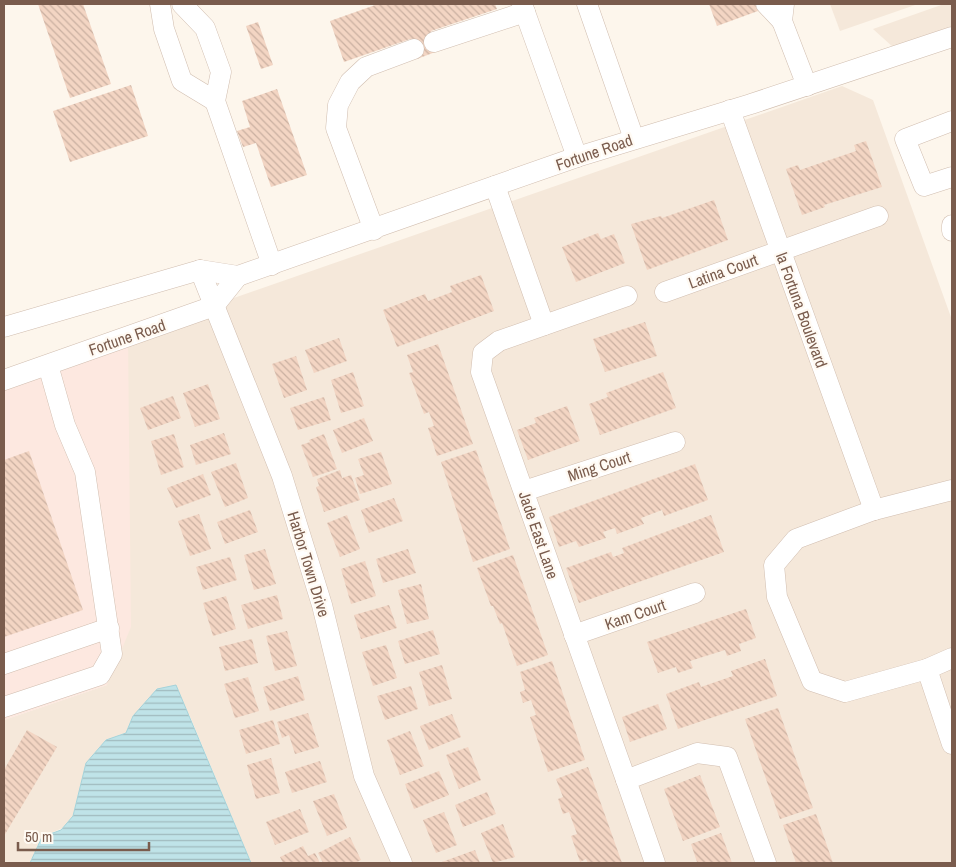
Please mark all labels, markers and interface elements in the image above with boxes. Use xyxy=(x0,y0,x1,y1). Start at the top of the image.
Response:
street label: Fortune Road xyxy=(553,129,635,175)
street label: Latina Court xyxy=(685,248,761,294)
street label: la Fortuna Boulevard xyxy=(771,249,833,371)
street label: Fortune Road xyxy=(86,314,168,360)
street label: Ming Court xyxy=(565,445,634,486)
street label: Jade East Lane xyxy=(514,488,564,582)
street label: Harbor Town Drive xyxy=(283,509,335,619)
street label: Kam Court xyxy=(602,593,669,635)
scale bar xyxy=(18,820,149,852)
text: 50 m xyxy=(25,826,52,847)

